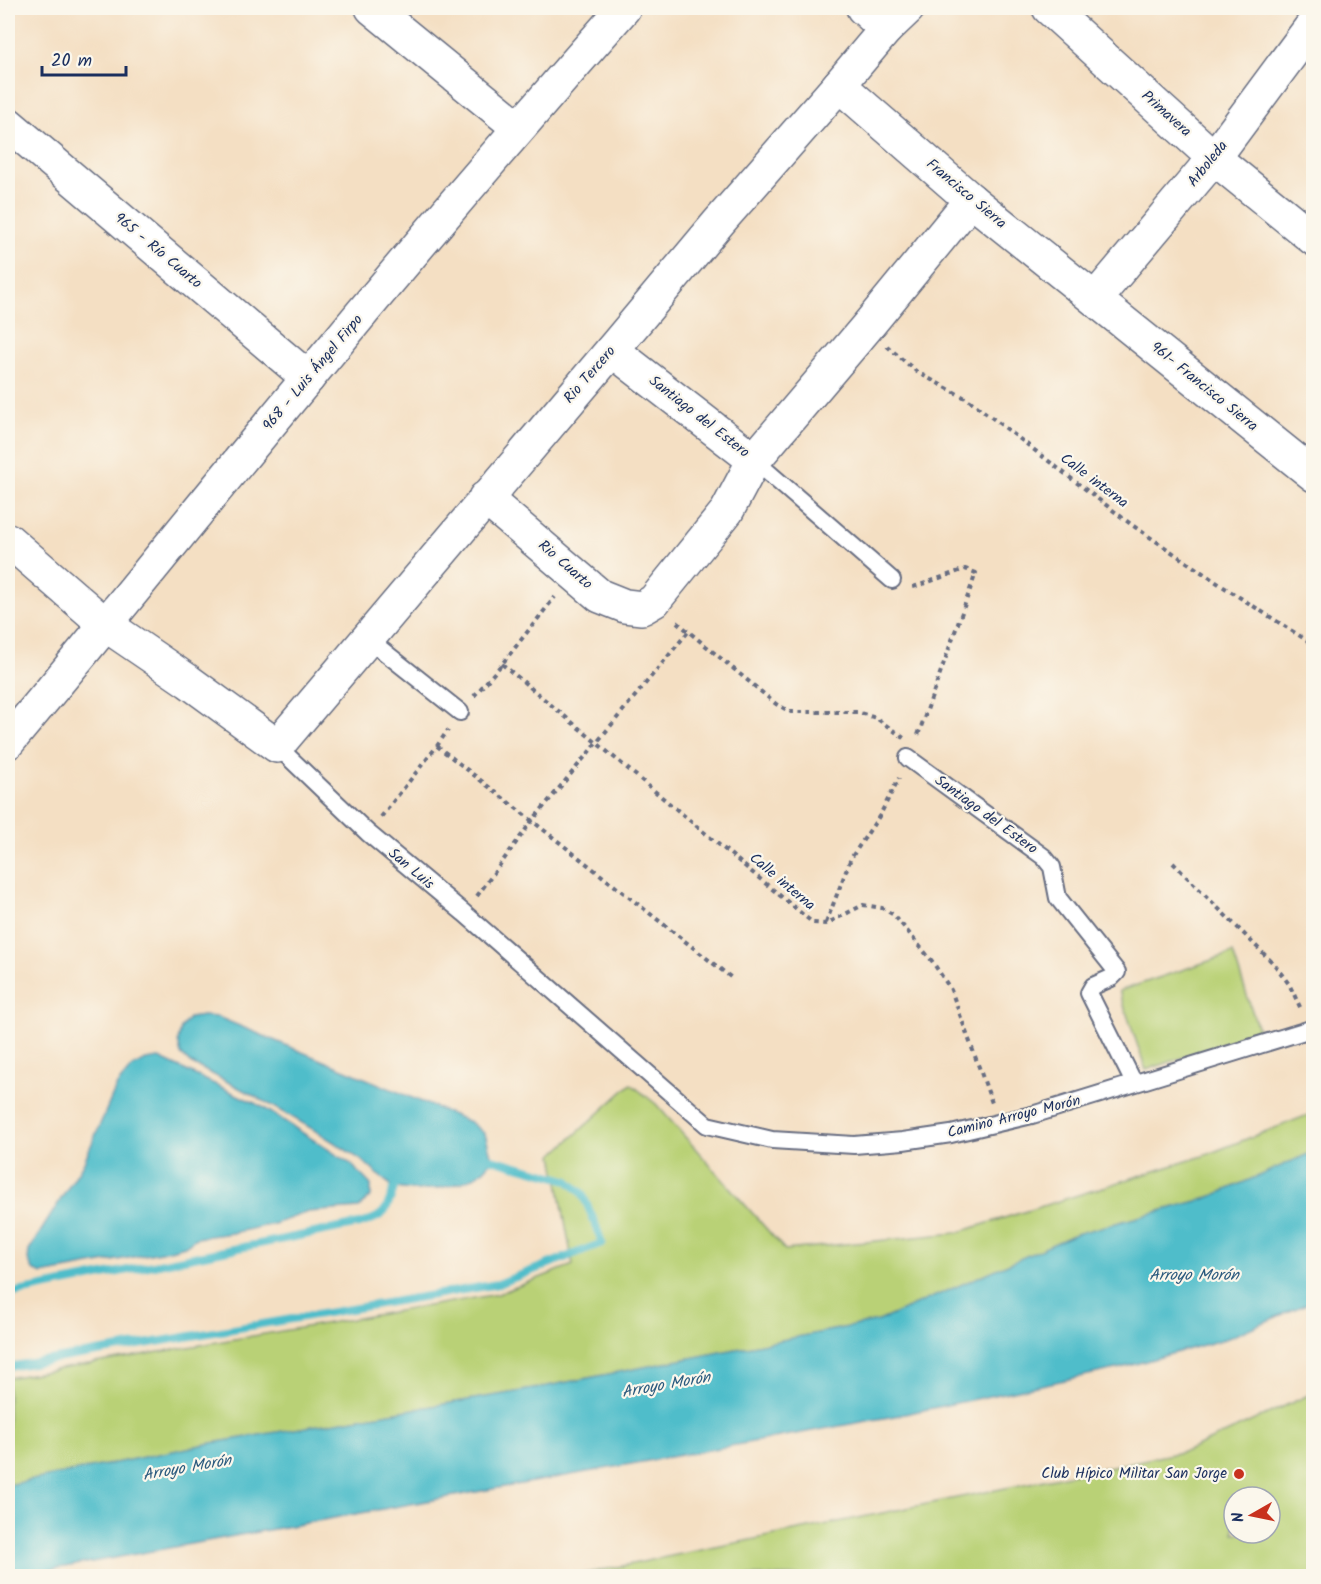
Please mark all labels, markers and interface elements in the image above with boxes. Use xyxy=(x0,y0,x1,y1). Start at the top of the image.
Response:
scale bar xyxy=(42,39,126,77)
text: 20 m xyxy=(51,47,92,76)
street label: Primavera xyxy=(1135,85,1197,143)
street label: Arboleda xyxy=(1182,136,1234,192)
street label: Francisco Sierra xyxy=(920,153,1012,235)
street label: 965 - Río Cuarto xyxy=(109,207,207,295)
street label: 968 - Luis Ángel Firpo xyxy=(257,309,369,437)
street label: 961- Francisco Sierra xyxy=(1145,336,1263,438)
street label: Rio Tercero xyxy=(558,341,622,409)
street label: Santiago del Estero xyxy=(643,370,755,464)
street label: Calle interna xyxy=(1055,447,1133,515)
street label: Rio Cuarto xyxy=(532,534,598,596)
street label: Santiago del Estero xyxy=(929,769,1043,861)
street label: San Luis xyxy=(382,842,440,896)
street label: Calle interna xyxy=(744,847,820,917)
street label: Camino Arroyo Morón xyxy=(945,1089,1083,1145)
water label: Arroyo Morón xyxy=(1149,1263,1240,1288)
water label: Arroyo Morón xyxy=(620,1365,714,1405)
water label: Arroyo Morón xyxy=(141,1448,235,1488)
place label: Club Hípico Militar San Jorge xyxy=(1041,1462,1227,1486)
marker: Club Hípico Militar San Jorge xyxy=(1232,1467,1246,1481)
north arrow xyxy=(1222,1485,1282,1545)
text: N xyxy=(1226,1510,1252,1524)

